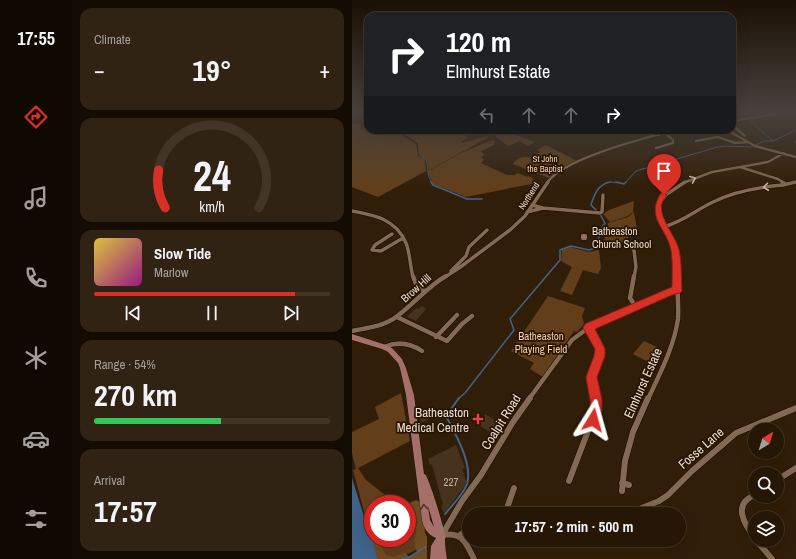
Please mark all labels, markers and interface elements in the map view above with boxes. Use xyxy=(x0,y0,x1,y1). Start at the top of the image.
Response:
text: 120 m xyxy=(446,23,511,61)
text: 17:55 xyxy=(17,26,55,51)
icon: right xyxy=(380,28,432,80)
text: Climate xyxy=(94,31,131,48)
text: 19° xyxy=(192,50,232,90)
text: − xyxy=(94,55,105,85)
text: + xyxy=(319,55,330,85)
text: Elmhurst Estate xyxy=(446,59,550,84)
icon: directions xyxy=(22,103,50,131)
icon: left xyxy=(476,104,498,126)
icon: ahead xyxy=(518,104,540,126)
icon: ahead xyxy=(560,104,582,126)
icon: right xyxy=(602,104,624,126)
text: 24 xyxy=(193,148,231,204)
park label: St John the Baptist xyxy=(527,153,563,175)
pin xyxy=(647,154,681,195)
icon: arrive xyxy=(653,160,675,182)
one-way arrow xyxy=(689,175,696,183)
street label: Northend xyxy=(516,180,542,212)
one-way arrow xyxy=(763,182,769,191)
icon: music xyxy=(22,184,50,212)
text: km/h xyxy=(199,196,225,215)
place label: Batheaston Church School xyxy=(592,224,651,251)
marker: Batheaston Church School xyxy=(579,232,589,242)
text: Slow Tide xyxy=(154,243,211,264)
icon: phone xyxy=(22,264,50,292)
text: Marlow xyxy=(154,264,188,281)
street label: Brow Hill xyxy=(398,271,434,305)
icon: previous xyxy=(122,302,144,324)
icon: pause xyxy=(201,302,223,324)
icon: next xyxy=(280,302,302,324)
park label: Batheaston Playing Field xyxy=(515,329,567,356)
icon: climate xyxy=(22,344,50,372)
street label: Elmhurst Estate xyxy=(620,345,666,421)
text: Range · 54% xyxy=(94,356,156,373)
text: 270 km xyxy=(94,375,177,415)
street label: Coalpit Road xyxy=(477,391,525,453)
position arrow xyxy=(572,399,614,441)
place label: Batheaston Medical Centre xyxy=(397,404,469,436)
marker: Batheaston Medical Centre xyxy=(472,413,484,425)
street label: Fosse Lane xyxy=(675,423,727,473)
north arrow xyxy=(748,423,784,459)
map controls xyxy=(748,423,784,547)
icon: car xyxy=(22,425,50,453)
button: search xyxy=(748,467,784,503)
text: Arrival xyxy=(94,472,125,489)
house number: 227 xyxy=(443,475,459,489)
text: 17:57 xyxy=(94,491,157,531)
speed limit sign: 30 xyxy=(364,495,416,547)
one-way arrow xyxy=(420,504,429,510)
icon: filters xyxy=(22,505,50,533)
button: layers xyxy=(748,511,784,547)
text: 17:57 · 2 min · 500 m xyxy=(515,516,633,537)

